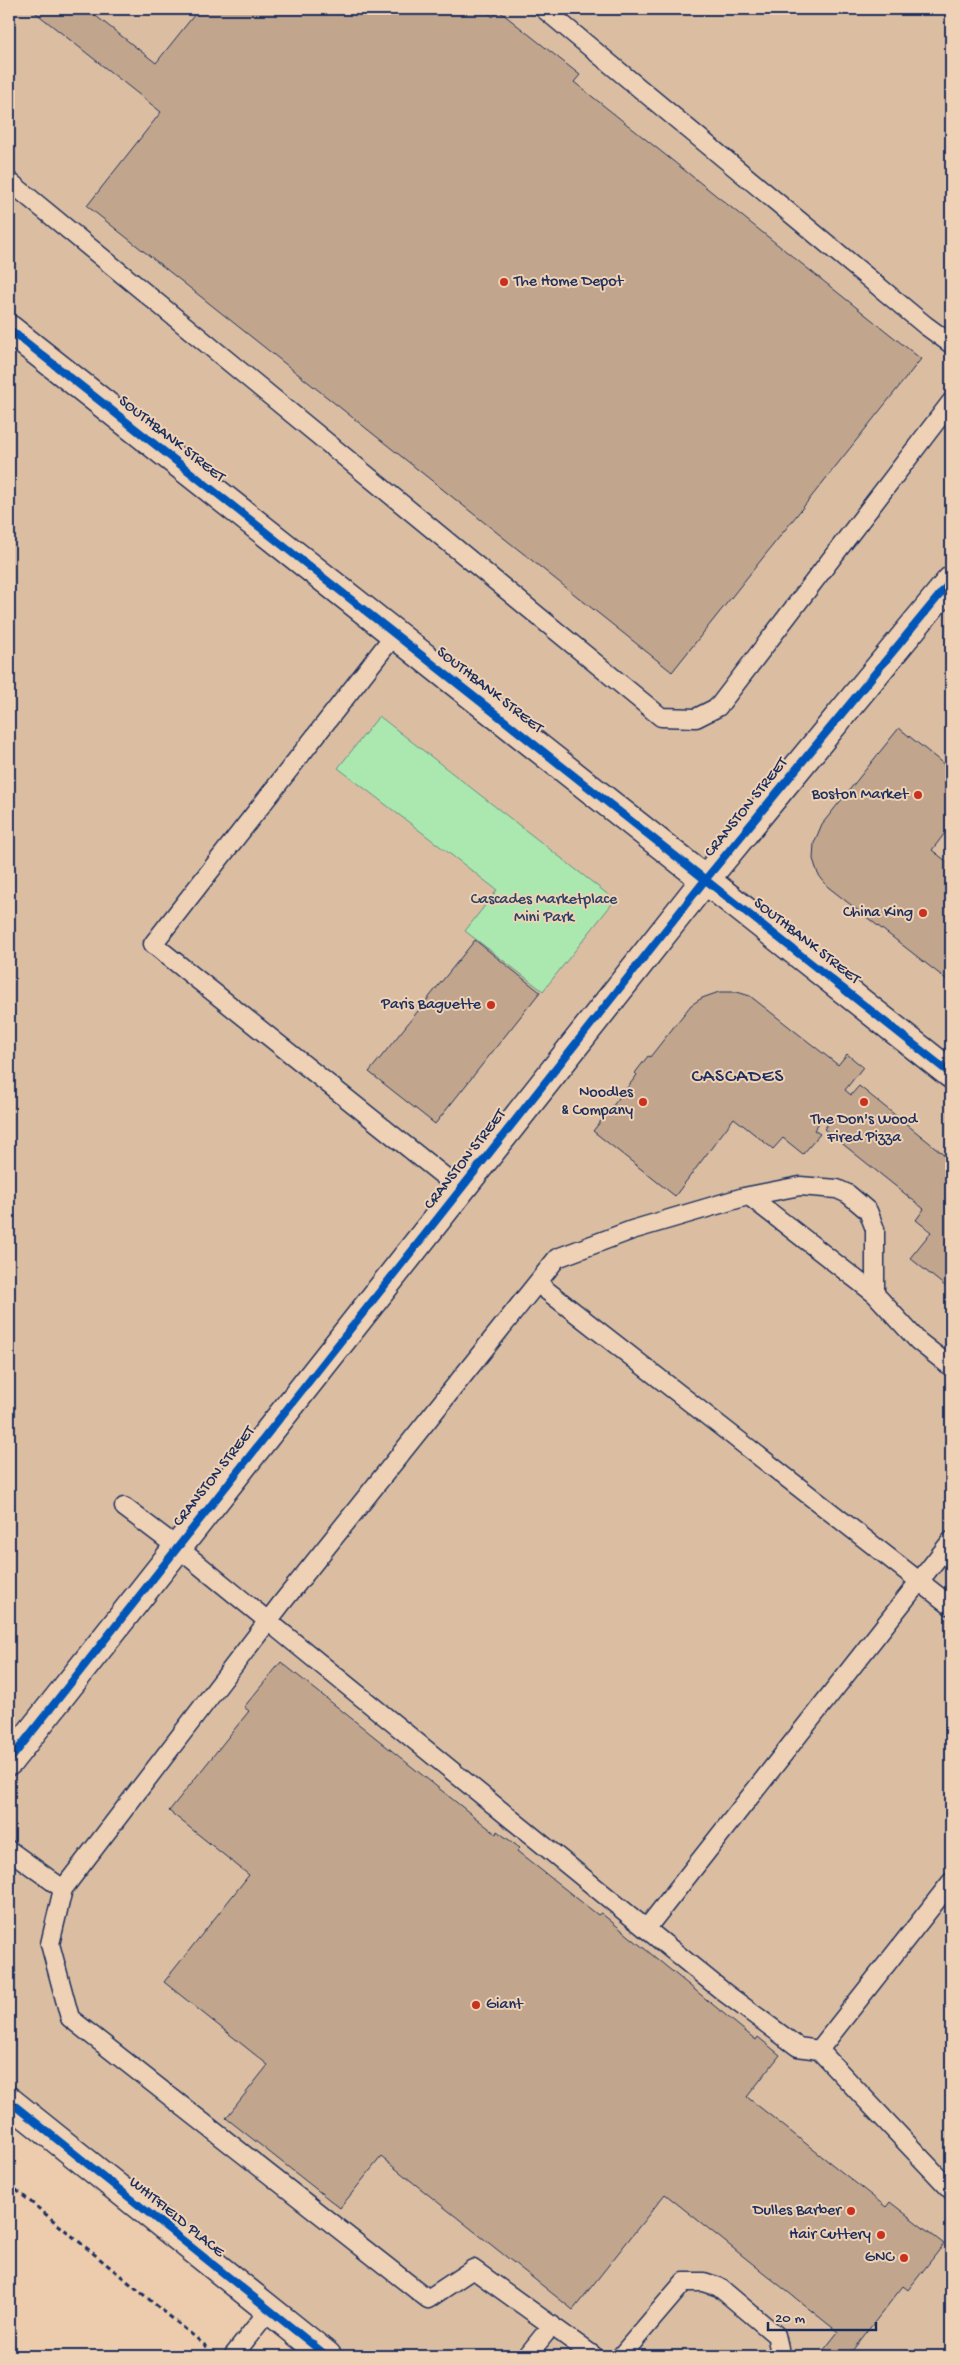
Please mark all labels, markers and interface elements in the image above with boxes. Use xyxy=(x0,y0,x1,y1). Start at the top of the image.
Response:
place label: The Home Depot xyxy=(513,273,625,292)
marker: The Home Depot xyxy=(498,276,510,288)
street label: SOUTHBANK STREET xyxy=(114,392,229,488)
street label: SOUTHBANK STREET xyxy=(432,643,547,739)
street label: CRANSTON STREET xyxy=(701,754,793,862)
place label: Boston Market xyxy=(811,786,909,805)
marker: Boston Market xyxy=(912,789,924,801)
park label: Cascades Marketplace Mini Park xyxy=(471,891,618,928)
street label: SOUTHBANK STREET xyxy=(749,894,864,990)
place label: China King xyxy=(843,904,913,923)
marker: China King xyxy=(917,907,929,919)
place label: Paris Baguette xyxy=(380,996,482,1015)
marker: Paris Baguette xyxy=(485,999,497,1011)
district label: CASCADES xyxy=(692,1066,784,1089)
place label: Noodles & Company xyxy=(561,1084,634,1121)
marker: Noodles & Company xyxy=(637,1096,649,1108)
marker: The Don's Wood Fired Pizza xyxy=(858,1096,870,1108)
street label: CRANSTON STREET xyxy=(421,1105,512,1214)
place label: The Don's Wood Fired Pizza xyxy=(810,1111,919,1148)
street label: CRANSTON STREET xyxy=(170,1422,261,1531)
place label: Giant xyxy=(486,1996,524,2015)
marker: Giant xyxy=(470,1999,482,2011)
street label: WHITFIELD PLACE xyxy=(124,2174,228,2263)
place label: Dulles Barber xyxy=(752,2202,842,2221)
marker: Dulles Barber xyxy=(845,2205,857,2217)
place label: Hair Cuttery xyxy=(789,2226,871,2245)
marker: Hair Cuttery xyxy=(875,2229,887,2241)
place label: GNC xyxy=(865,2249,895,2268)
marker: GNC xyxy=(898,2252,910,2264)
scale bar xyxy=(768,2300,875,2332)
text: 20 m xyxy=(775,2310,805,2328)

